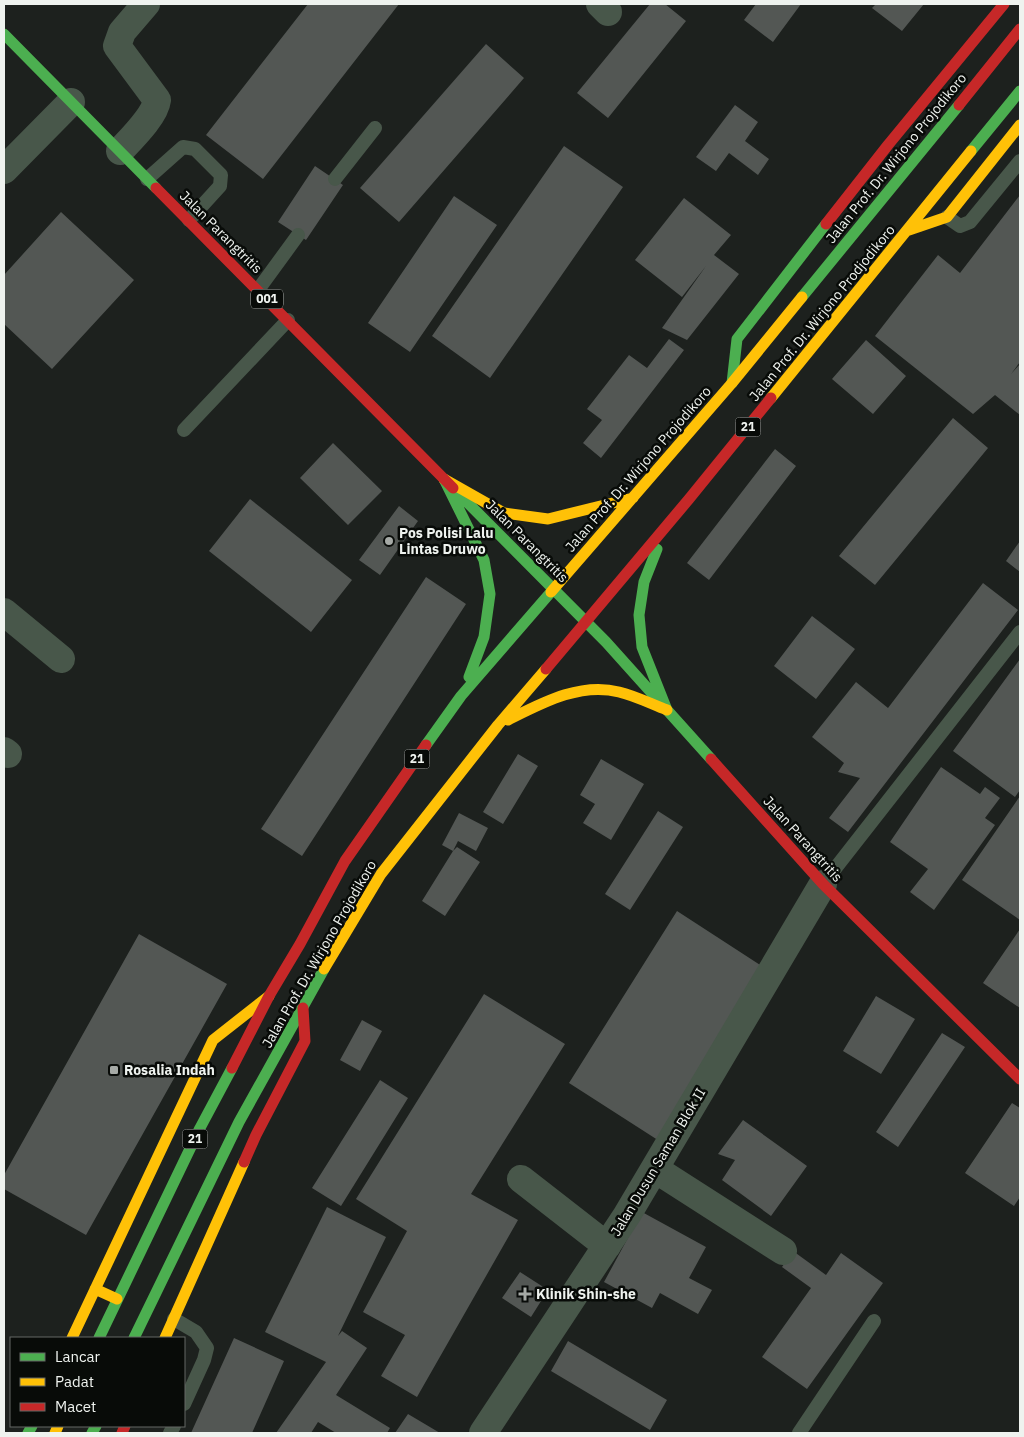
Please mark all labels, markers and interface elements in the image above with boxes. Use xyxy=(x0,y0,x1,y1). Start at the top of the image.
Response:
street label: Jalan Prof. Dr. Wirjono Projodikoro xyxy=(822,69,970,247)
street label: Jalan Parangtritis xyxy=(176,187,266,277)
street label: Jalan Prof. Dr. Wirjono Prodjodikoro xyxy=(745,221,899,405)
road number: 001 xyxy=(251,290,283,308)
street label: Jalan Prof. Dr. Wirjono Projodikoro xyxy=(561,382,715,556)
road number: 21 xyxy=(736,418,760,437)
street label: Jalan Parangtritis xyxy=(482,496,572,586)
place label: Pos Polisi Lalu Lintas Druwo xyxy=(399,524,494,558)
marker: Pos Polisi Lalu Lintas Druwo xyxy=(383,535,395,547)
road number: 21 xyxy=(404,750,430,769)
street label: Jalan Parangtritis xyxy=(760,792,846,886)
street label: Jalan Prof. Dr. Wirjono Projodikoro xyxy=(258,857,380,1051)
place label: Rosalia Indah xyxy=(124,1061,215,1079)
marker: Rosalia Indah xyxy=(108,1064,120,1076)
street label: Jalan Dusun Saman Blok II xyxy=(607,1085,709,1239)
road number: 21 xyxy=(182,1130,208,1148)
place label: Klinik Shin-she xyxy=(536,1285,636,1303)
marker: Klinik Shin-she xyxy=(518,1287,532,1301)
legend xyxy=(10,1337,185,1427)
text: Lancar xyxy=(55,1347,101,1366)
text: Padat xyxy=(55,1372,94,1391)
text: Macet xyxy=(55,1397,96,1416)

